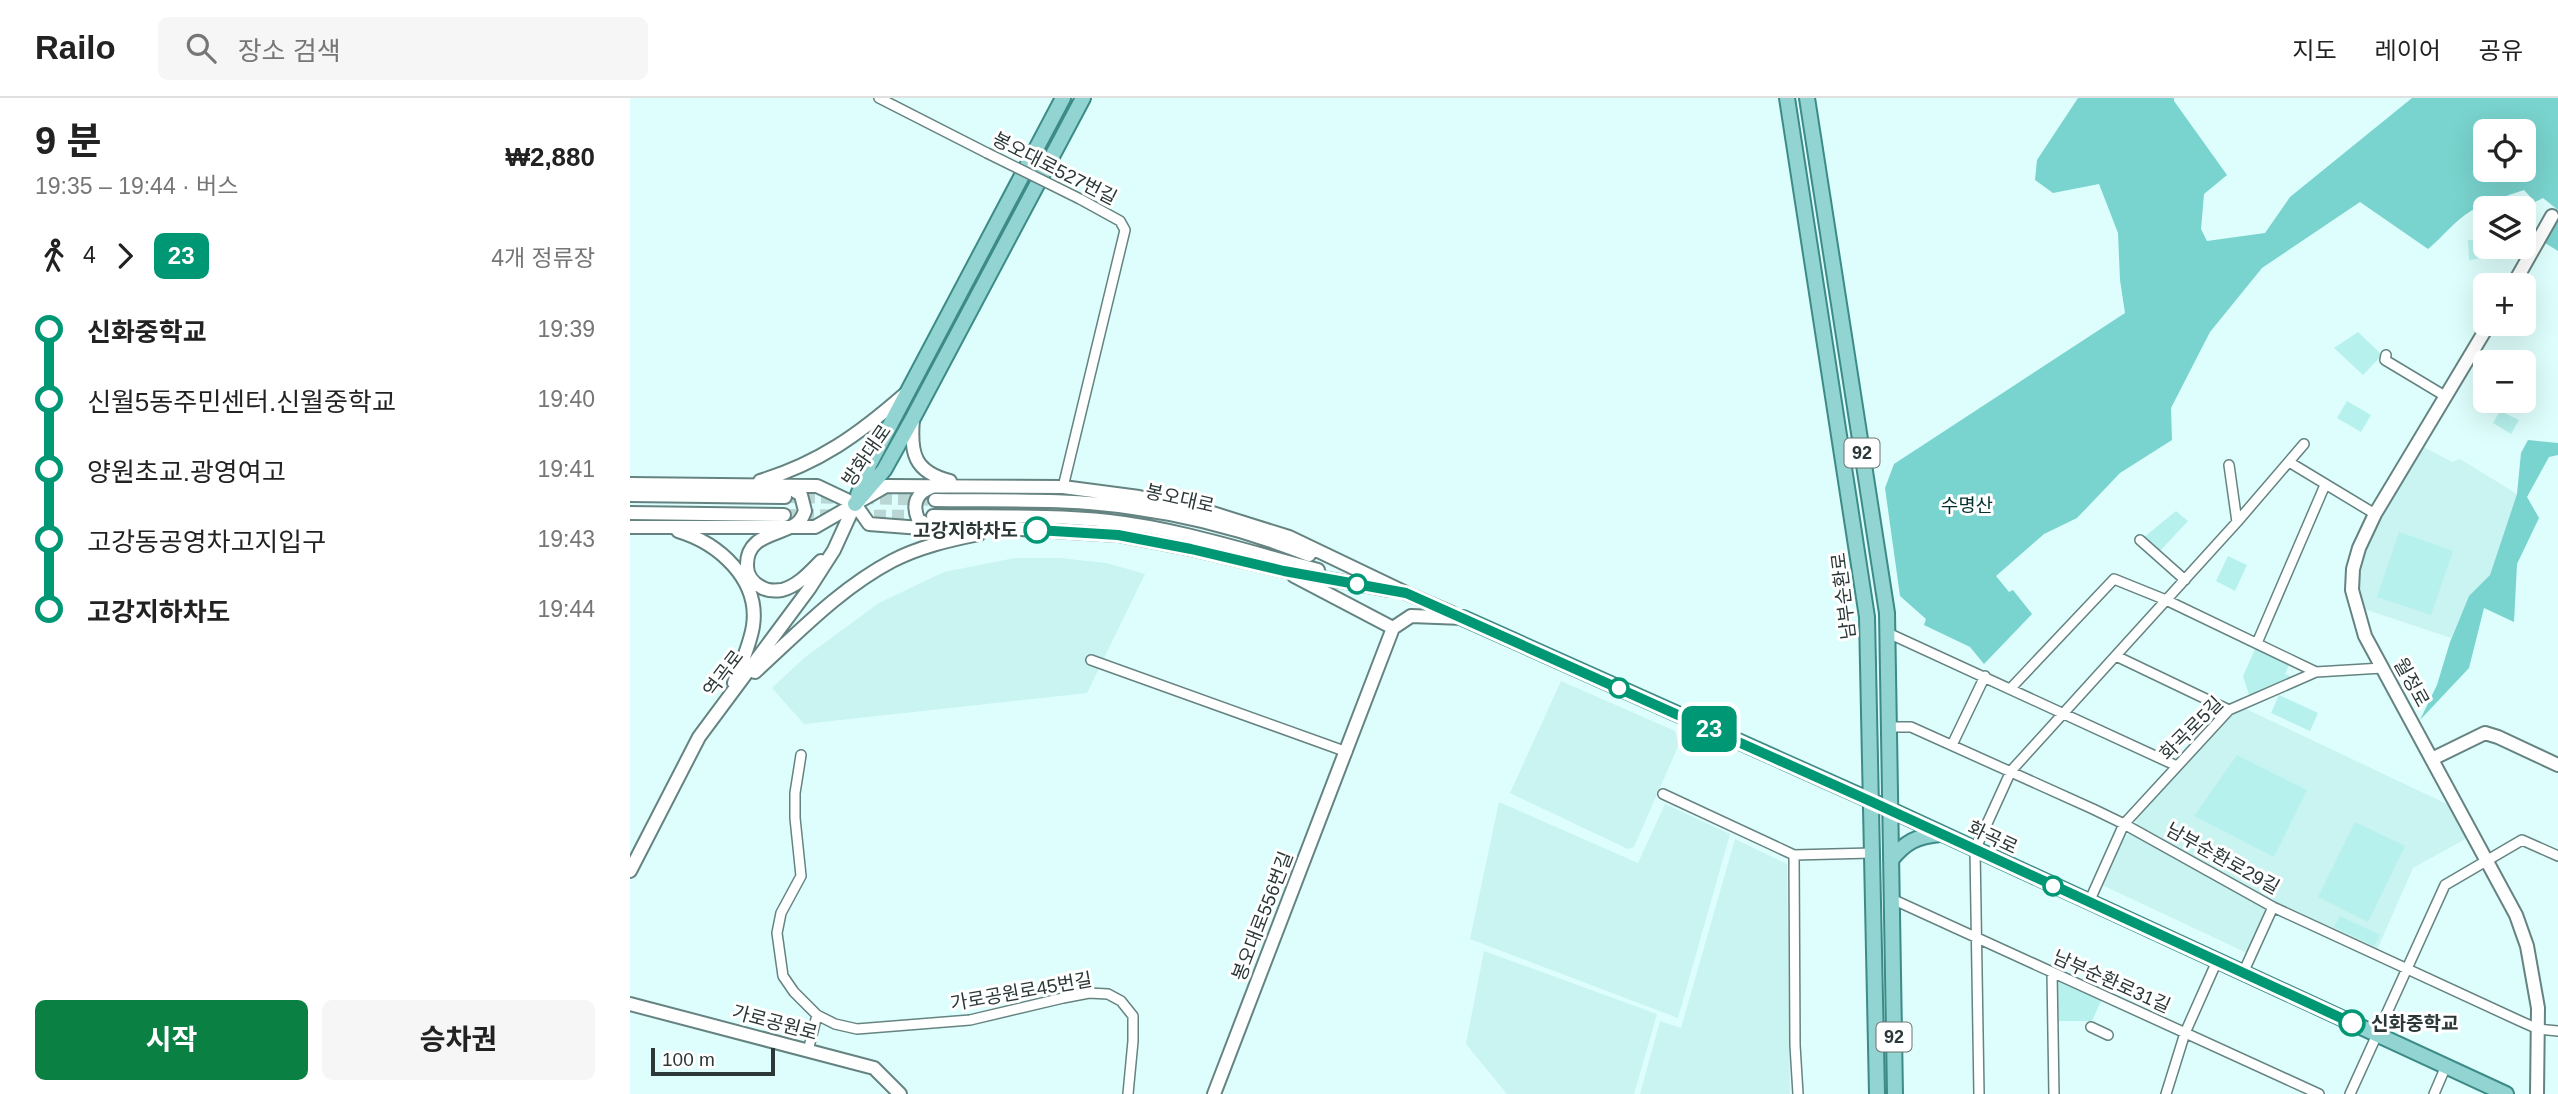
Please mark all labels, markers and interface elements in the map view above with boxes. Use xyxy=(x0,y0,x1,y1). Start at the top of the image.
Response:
search box xyxy=(158,17,648,80)
text: Railo xyxy=(35,29,116,66)
icon: search xyxy=(182,29,220,67)
text: 장소 검색 xyxy=(238,36,341,66)
text: 지도 xyxy=(2292,37,2337,64)
text: 레이어 xyxy=(2375,37,2441,64)
text: 공유 xyxy=(2479,37,2523,64)
map controls xyxy=(2473,119,2536,413)
button: locate xyxy=(2473,119,2536,182)
text: 9 분 xyxy=(35,120,102,162)
street label: 봉오대로527번길 xyxy=(989,128,1120,209)
text: ₩2,880 xyxy=(505,142,595,172)
text: 19:35 – 19:44 · 버스 xyxy=(35,173,238,199)
button: layers xyxy=(2473,196,2536,259)
icon: walk xyxy=(35,237,73,275)
icon: forward xyxy=(106,237,144,275)
text: 4 xyxy=(83,242,96,268)
text: 23 xyxy=(168,242,195,269)
text: 4개 정류장 xyxy=(491,245,595,271)
button: + xyxy=(2473,273,2536,336)
text: 19:39 xyxy=(537,316,595,342)
text: 신화중학교 xyxy=(87,317,207,347)
button: − xyxy=(2473,350,2536,413)
text: 19:40 xyxy=(537,386,595,412)
text: 신월5동주민센터.신월중학교 xyxy=(87,387,396,417)
street label: 방화대로 xyxy=(838,421,895,490)
road number: 92 xyxy=(1844,438,1880,468)
text: 19:41 xyxy=(537,456,595,482)
text: 양원초교.광영여고 xyxy=(87,457,286,487)
street label: 봉오대로 xyxy=(1143,480,1216,517)
park label: 수명산 xyxy=(1941,495,1993,516)
marker: 고강지하차도 xyxy=(1024,517,1050,543)
place label: 고강지하차도 xyxy=(913,520,1018,541)
text: 19:43 xyxy=(537,526,595,552)
text: 고강동공영차고지입구 xyxy=(87,527,326,557)
street label: 남부순환로 xyxy=(1828,551,1859,641)
unlabelled marker xyxy=(1347,574,1367,594)
text: 19:44 xyxy=(537,596,595,622)
text: 고강지하차도 xyxy=(87,597,231,627)
street label: 역곡로 xyxy=(699,646,748,701)
street label: 월정로 xyxy=(2390,654,2433,710)
unlabelled marker xyxy=(1609,678,1629,698)
street label: 화곡로5길 xyxy=(2155,692,2227,764)
line badge: 23 xyxy=(1678,706,1740,752)
text: 23 xyxy=(1696,715,1722,742)
street label: 화곡로 xyxy=(1965,817,2021,858)
street label: 남부순환로29길 xyxy=(2163,819,2283,898)
street label: 봉오대로556번길 xyxy=(1228,849,1297,984)
unlabelled marker xyxy=(2043,876,2063,896)
street label: 남부순환로31길 xyxy=(2050,946,2174,1017)
street label: 가로공원로45번길 xyxy=(949,969,1094,1014)
button: 시작 xyxy=(35,1000,308,1080)
button: 승차권 xyxy=(322,1000,595,1080)
street label: 가로공원로 xyxy=(730,1001,820,1044)
marker: 신화중학교 xyxy=(2339,1010,2365,1036)
place label: 신화중학교 xyxy=(2371,1013,2458,1034)
road number: 92 xyxy=(1876,1022,1912,1052)
scale bar xyxy=(651,1045,775,1077)
text: 100 m xyxy=(662,1049,715,1070)

